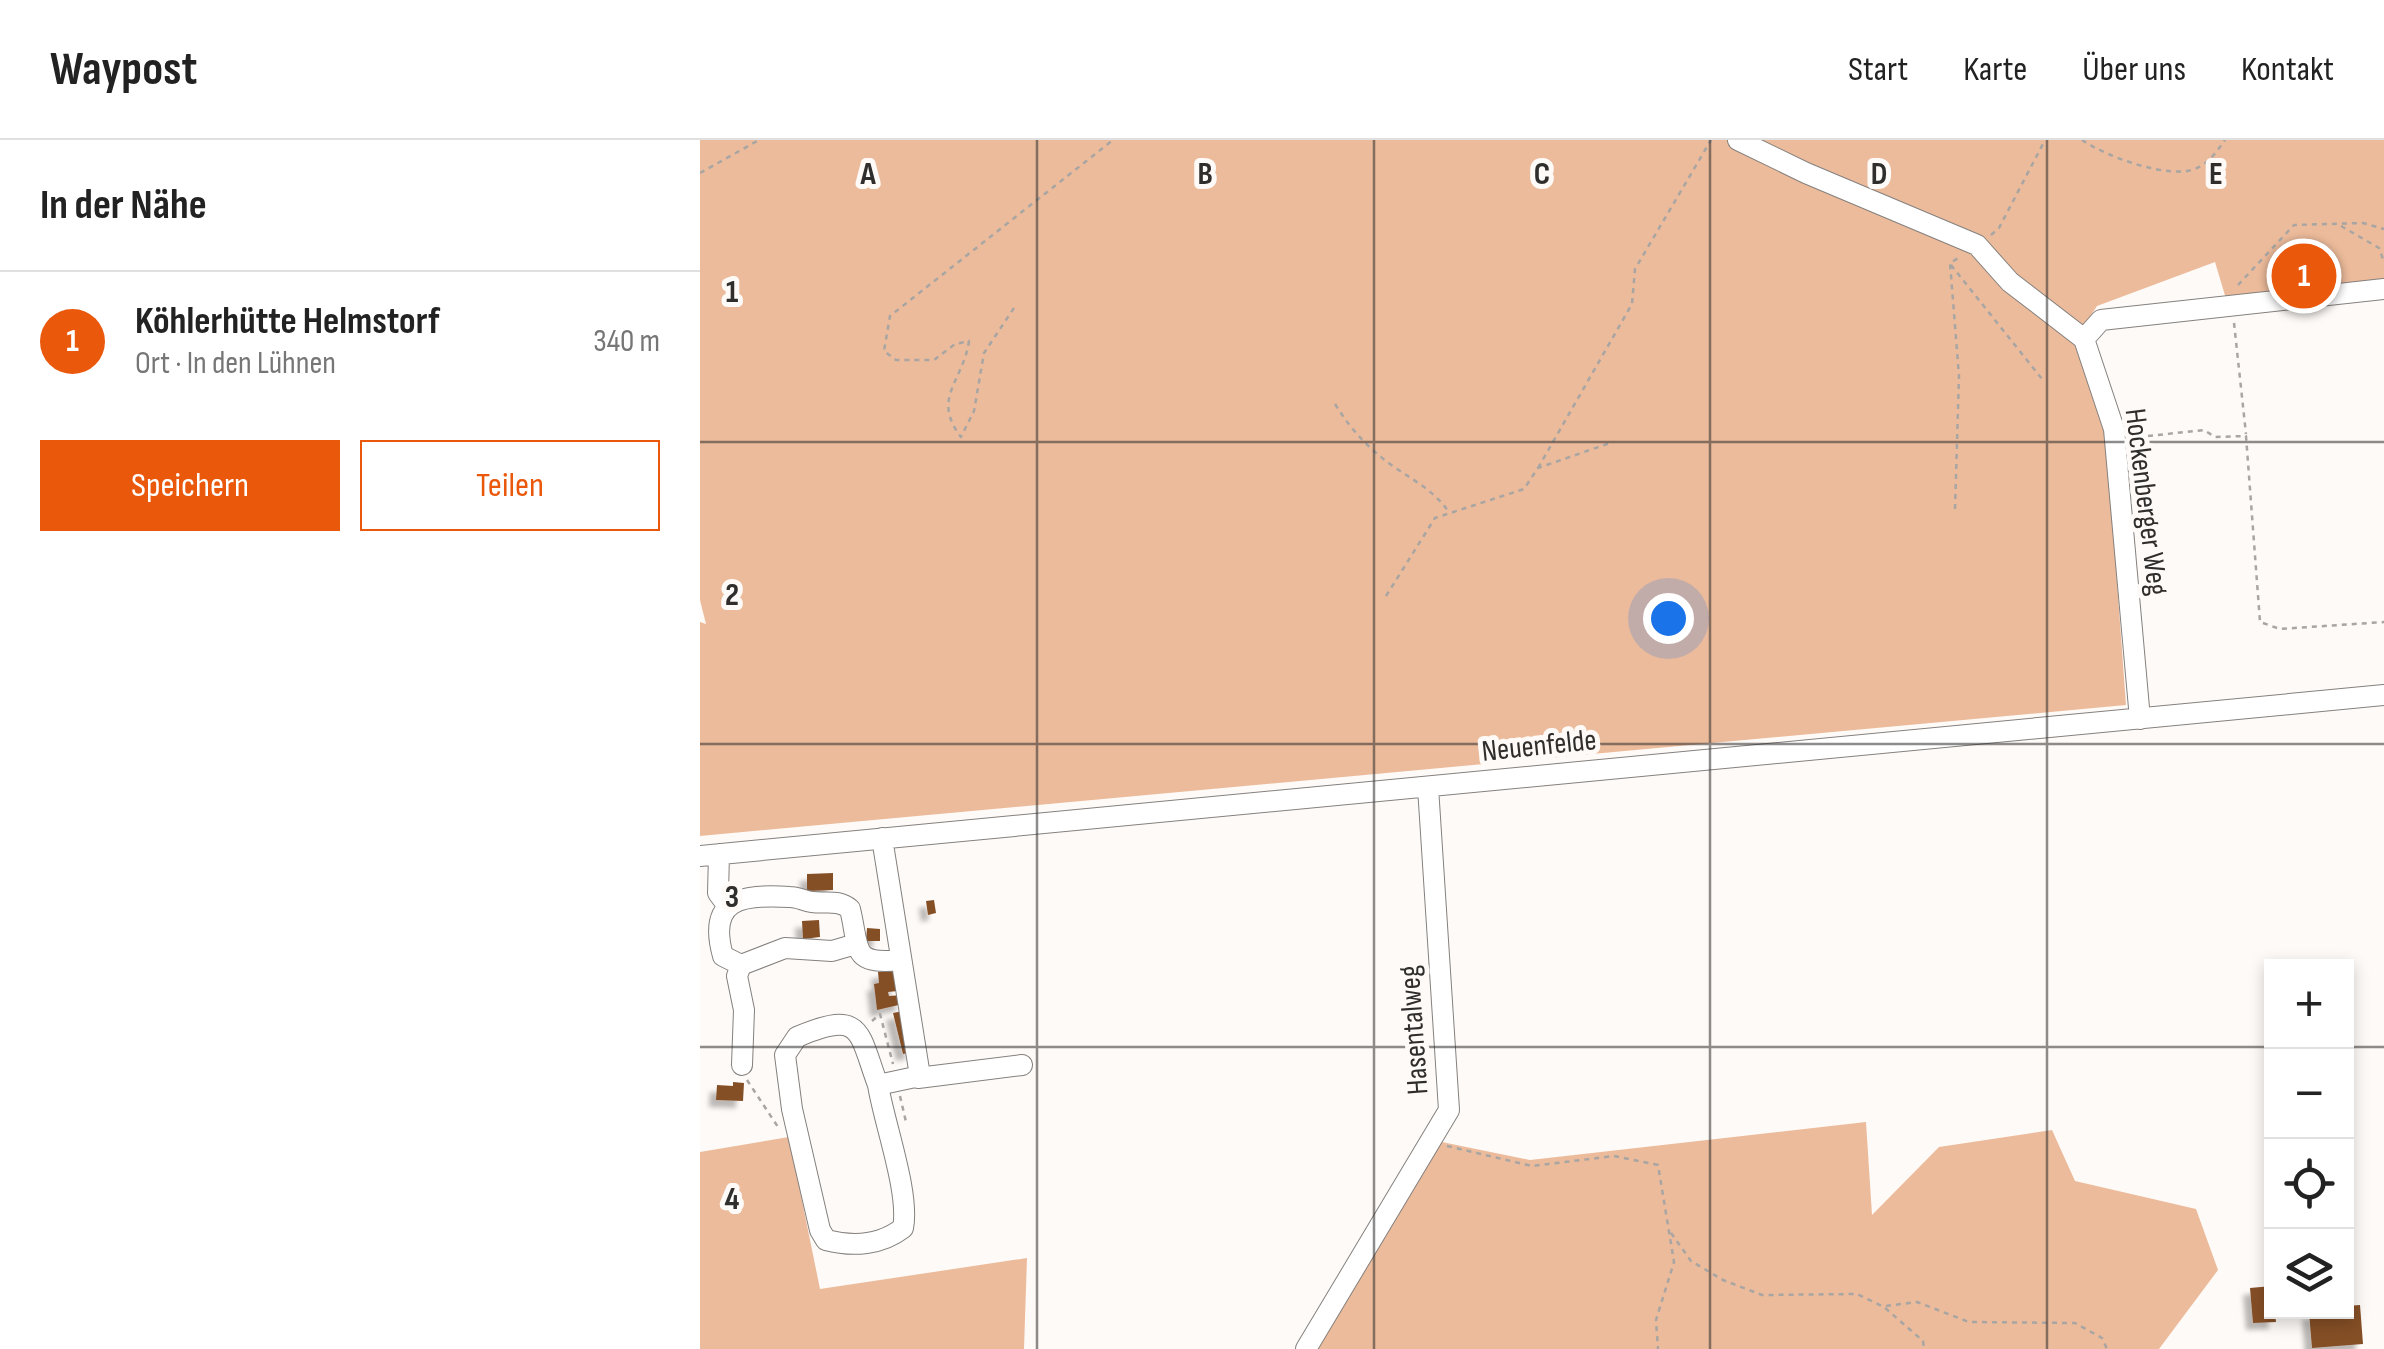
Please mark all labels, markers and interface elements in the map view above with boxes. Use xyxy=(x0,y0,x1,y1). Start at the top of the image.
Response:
text: Waypost xyxy=(50,41,197,98)
text: Start xyxy=(1848,48,1908,91)
text: Karte xyxy=(1963,48,2027,91)
text: Über uns xyxy=(2082,48,2186,91)
text: Kontakt xyxy=(2241,48,2334,91)
text: A xyxy=(859,155,876,194)
text: B xyxy=(1197,155,1213,194)
text: C xyxy=(1534,155,1550,194)
text: D xyxy=(1871,155,1887,194)
text: E xyxy=(2209,155,2223,194)
text: In der Nähe xyxy=(40,180,207,231)
pin: 1 xyxy=(2272,238,2336,314)
text: 1 xyxy=(726,273,739,312)
text: Köhlerhütte Helmstorf xyxy=(135,299,440,344)
text: 1 xyxy=(66,322,79,361)
text: 340 m xyxy=(593,322,660,361)
text: Ort · In den Lühnen xyxy=(135,344,336,383)
street label: Hockenberger Weg xyxy=(2117,406,2175,598)
button: Speichern xyxy=(40,440,340,531)
button: Teilen xyxy=(360,440,660,531)
text: 2 xyxy=(725,576,739,615)
your location xyxy=(1643,593,1694,644)
street label: Neuenfelde xyxy=(1480,722,1598,770)
text: 3 xyxy=(725,878,739,917)
map controls xyxy=(2264,959,2354,1319)
button: + xyxy=(2264,959,2354,1049)
street label: Hasentalweg xyxy=(1392,964,1436,1096)
button: − xyxy=(2264,1049,2354,1139)
button: locate xyxy=(2264,1139,2354,1229)
text: 4 xyxy=(725,1180,740,1219)
button: layers xyxy=(2264,1229,2354,1319)

